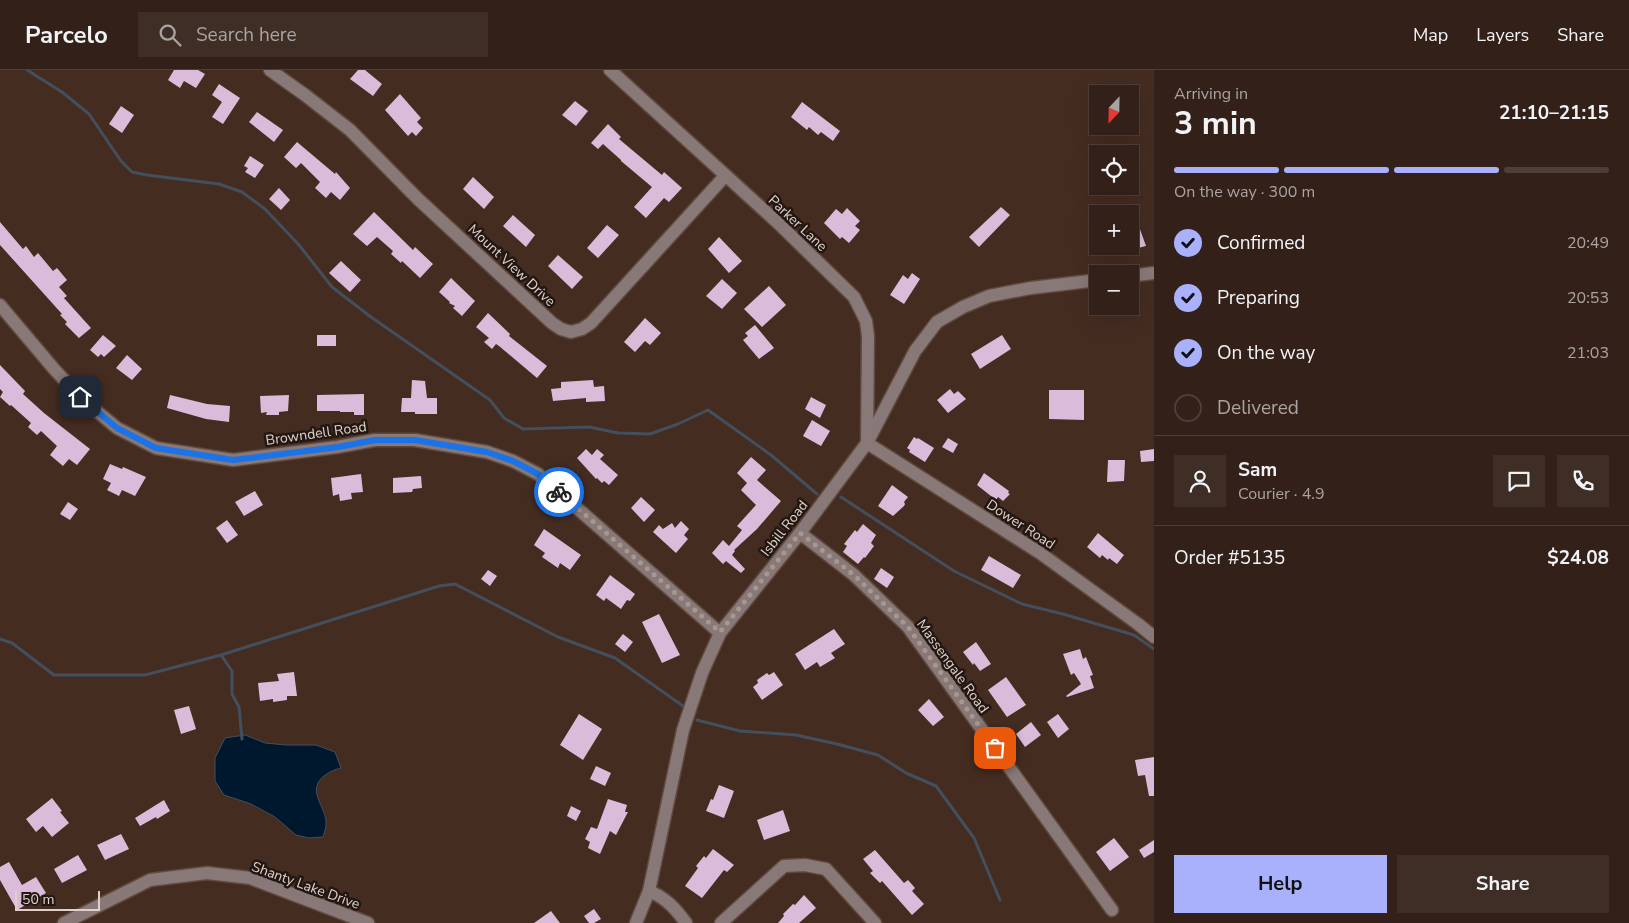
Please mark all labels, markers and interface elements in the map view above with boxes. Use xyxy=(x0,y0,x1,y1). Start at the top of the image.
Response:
search box xyxy=(138,12,488,57)
text: Parcelo xyxy=(25,19,108,51)
icon: search xyxy=(156,21,184,49)
text: Search here xyxy=(196,22,297,48)
text: Map xyxy=(1413,23,1448,47)
text: Layers xyxy=(1476,23,1529,47)
text: Share xyxy=(1557,23,1604,47)
text: Arriving in xyxy=(1174,83,1248,105)
north arrow xyxy=(1089,85,1139,135)
map controls xyxy=(1089,85,1139,315)
text: 21:10–21:15 xyxy=(1499,100,1609,126)
text: 3 min xyxy=(1174,102,1257,145)
button: locate xyxy=(1089,145,1139,195)
text: On the way · 300 m xyxy=(1174,181,1315,203)
street label: Parker Lane xyxy=(764,191,831,256)
button: + xyxy=(1089,205,1139,255)
street label: Mount View Drive xyxy=(464,220,559,311)
icon: check xyxy=(1174,229,1202,257)
text: Confirmed xyxy=(1217,230,1305,256)
text: 20:49 xyxy=(1567,232,1609,254)
button: − xyxy=(1089,265,1139,315)
icon: check xyxy=(1174,284,1202,312)
text: Preparing xyxy=(1217,285,1300,311)
text: 20:53 xyxy=(1567,287,1609,309)
icon: check xyxy=(1174,339,1202,367)
text: On the way xyxy=(1217,340,1315,366)
text: 21:03 xyxy=(1567,342,1609,364)
pin xyxy=(59,376,101,418)
icon: home xyxy=(66,383,94,411)
text: Delivered xyxy=(1217,395,1299,421)
street label: Browndell Road xyxy=(264,417,368,450)
button: person xyxy=(1174,455,1226,507)
button: chat xyxy=(1493,455,1545,507)
button: phone xyxy=(1557,455,1609,507)
text: Sam xyxy=(1238,457,1277,483)
courier xyxy=(534,467,584,517)
icon: bike xyxy=(545,478,573,506)
text: Courier · 4.9 xyxy=(1238,483,1324,505)
street label: Dower Road xyxy=(983,495,1059,554)
street label: Isbill Road xyxy=(757,496,812,560)
text: Order #5135 xyxy=(1174,545,1285,571)
text: $24.08 xyxy=(1547,545,1609,571)
street label: Massengale Road xyxy=(912,616,993,717)
pin xyxy=(974,727,1016,769)
icon: bag xyxy=(981,734,1009,762)
button: Help xyxy=(1174,855,1387,913)
button: Share xyxy=(1397,855,1609,913)
street label: Shanty Lake Drive xyxy=(249,857,363,914)
scale bar xyxy=(15,888,100,911)
text: 50 m xyxy=(22,890,54,909)

